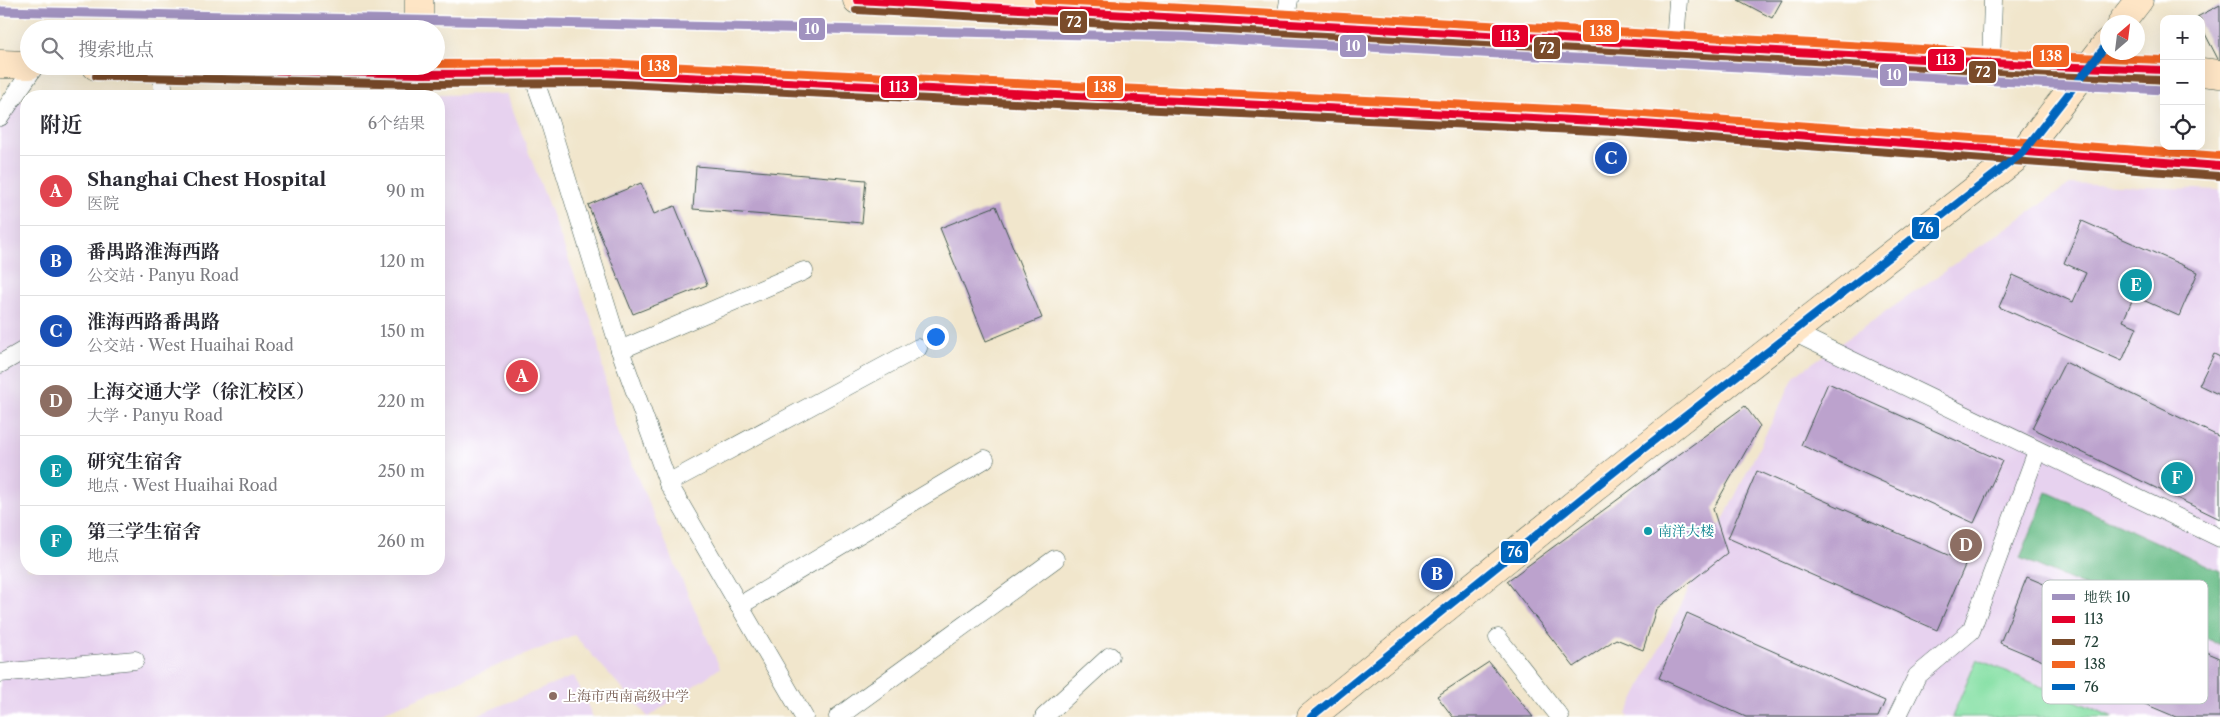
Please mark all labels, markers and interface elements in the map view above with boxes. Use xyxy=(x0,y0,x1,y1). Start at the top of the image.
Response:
line badge: 72 xyxy=(1059,10,1088,34)
text: 72 xyxy=(1066,13,1082,31)
north arrow xyxy=(2100,15,2145,60)
map controls xyxy=(2160,15,2205,150)
button: + xyxy=(2160,15,2205,60)
line badge: 10 xyxy=(798,17,826,41)
line badge: 138 xyxy=(1582,19,1620,43)
search box xyxy=(20,20,445,75)
text: 10 xyxy=(804,20,820,38)
text: 138 xyxy=(1590,22,1612,40)
line badge: 113 xyxy=(1491,24,1529,48)
text: 113 xyxy=(1500,27,1520,45)
icon: search xyxy=(38,34,66,62)
line badge: 10 xyxy=(1339,34,1367,58)
line badge: 72 xyxy=(1533,36,1561,60)
text: 10 xyxy=(1345,37,1361,55)
text: 搜索地点 xyxy=(78,38,154,61)
text: 72 xyxy=(1539,39,1555,57)
line badge: 138 xyxy=(2032,44,2070,68)
text: 138 xyxy=(2040,47,2062,65)
line badge: 113 xyxy=(1927,48,1965,72)
text: 113 xyxy=(1936,51,1956,69)
line badge: 138 xyxy=(640,54,678,78)
text: 138 xyxy=(648,57,670,75)
line badge: 72 xyxy=(1968,60,1997,84)
button: − xyxy=(2160,60,2205,105)
line badge: 10 xyxy=(1879,63,1908,87)
text: 72 xyxy=(1975,63,1991,81)
text: 10 xyxy=(1886,66,1902,84)
line badge: 113 xyxy=(880,75,918,99)
line badge: 138 xyxy=(1086,75,1124,99)
text: 113 xyxy=(889,78,909,96)
text: 138 xyxy=(1094,78,1116,96)
button: locate xyxy=(2160,105,2205,150)
text: 附近 xyxy=(40,112,82,137)
text: 6个结果 xyxy=(368,113,425,133)
pin: C xyxy=(1595,139,1627,177)
text: Shanghai Chest Hospital xyxy=(87,168,326,191)
text: A xyxy=(50,181,62,201)
text: 90 m xyxy=(386,181,425,201)
text: 医院 xyxy=(87,193,119,213)
line badge: 76 xyxy=(1911,216,1940,240)
text: 76 xyxy=(1918,219,1934,237)
text: 番禺路淮海西路 xyxy=(87,240,220,263)
text: B xyxy=(50,251,62,271)
text: 120 m xyxy=(380,251,425,271)
text: 公交站 · Panyu Road xyxy=(87,265,239,285)
pin: E xyxy=(2120,266,2152,304)
text: 淮海西路番禺路 xyxy=(87,310,220,333)
text: C xyxy=(50,321,62,341)
text: 150 m xyxy=(380,321,425,341)
your location xyxy=(923,324,949,350)
text: 公交站 · West Huaihai Road xyxy=(87,335,294,355)
pin: A xyxy=(506,357,538,395)
text: 上海交通大学（徐汇校区） xyxy=(87,380,315,403)
text: D xyxy=(49,391,63,411)
text: 220 m xyxy=(377,391,425,411)
text: 大学 · Panyu Road xyxy=(87,405,223,425)
text: 研究生宿舍 xyxy=(87,450,182,473)
pin: F xyxy=(2161,459,2193,497)
text: E xyxy=(50,461,62,481)
text: 250 m xyxy=(378,461,425,481)
text: 地点 · West Huaihai Road xyxy=(87,475,278,495)
text: 第三学生宿舍 xyxy=(87,520,201,543)
place label: 南洋大楼 xyxy=(1658,522,1714,540)
marker: 南洋大楼 xyxy=(1642,525,1654,537)
pin: D xyxy=(1950,526,1982,564)
text: F xyxy=(51,531,61,551)
text: 260 m xyxy=(377,531,425,551)
line badge: 76 xyxy=(1500,540,1529,564)
text: 76 xyxy=(1507,543,1523,561)
text: 地点 xyxy=(87,545,119,565)
pin: B xyxy=(1421,555,1453,593)
legend xyxy=(2042,580,2208,704)
text: 地铁 10 xyxy=(2084,588,2131,606)
text: 113 xyxy=(2084,610,2103,628)
text: 72 xyxy=(2084,633,2099,651)
text: 138 xyxy=(2084,655,2106,673)
text: 76 xyxy=(2084,678,2099,696)
place label: 上海市西南高级中学 xyxy=(563,687,689,705)
marker: 上海市西南高级中学 xyxy=(547,690,559,702)

